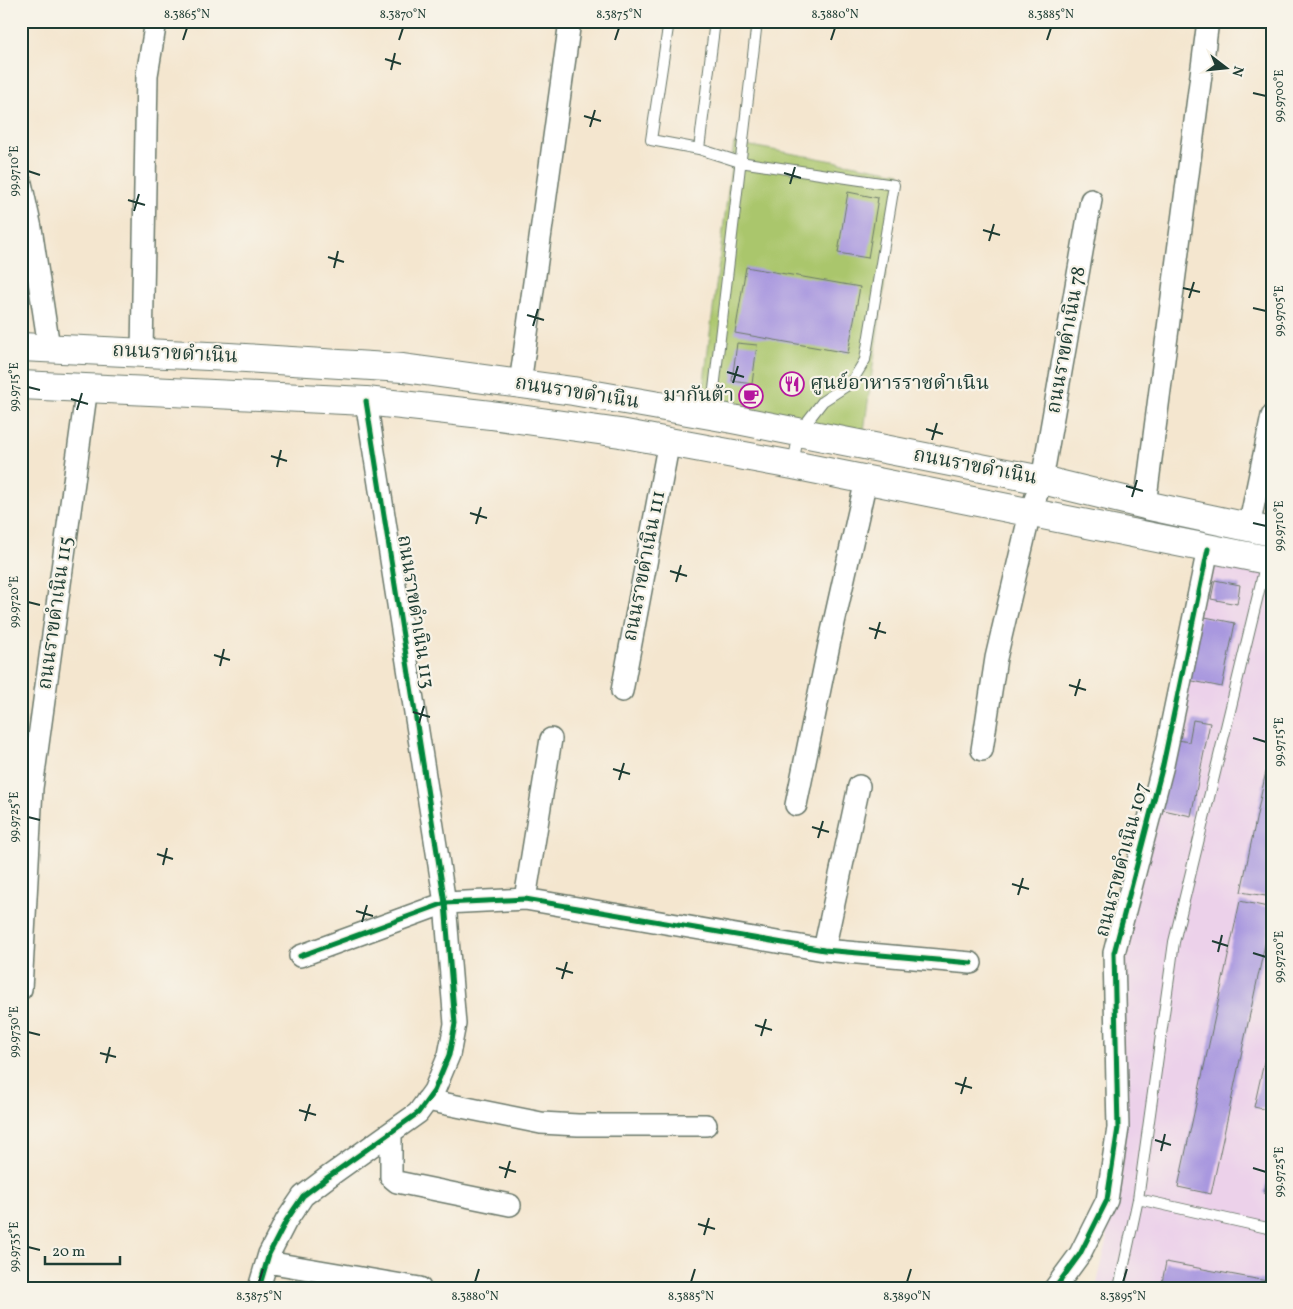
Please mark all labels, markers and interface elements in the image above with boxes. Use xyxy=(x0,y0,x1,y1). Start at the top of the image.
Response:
text: 8.3865°N xyxy=(164,7,210,23)
text: 8.3870°N xyxy=(380,7,426,23)
text: 8.3875°N xyxy=(596,7,642,23)
text: 8.3880°N xyxy=(811,7,859,23)
text: 8.3885°N xyxy=(1028,7,1074,23)
north arrow xyxy=(1200,42,1250,92)
text: N xyxy=(1227,64,1248,79)
text: 99.9700°E xyxy=(1272,69,1288,123)
text: 99.9710°E xyxy=(7,146,23,196)
street label: ถนนราขดำเนิน 78 xyxy=(1040,264,1094,416)
text: 99.9705°E xyxy=(1272,285,1288,337)
street label: ถนนราขดำเนิน xyxy=(112,337,238,371)
text: 99.9715°E xyxy=(7,362,23,412)
street label: ถนนราขดำเนิน xyxy=(513,369,641,417)
place label: ศูนย์อาหารราชดำเนิน xyxy=(810,370,989,398)
restaurant icon: ศูนย์อาหารราชดำเนิน xyxy=(779,371,805,397)
place label: มากันต้า xyxy=(663,382,734,410)
cafe icon: มากันต้า xyxy=(738,383,764,409)
street label: ถนนราขดำเนิน xyxy=(911,441,1039,493)
street label: ถนนราขดำเนิน 111 xyxy=(617,488,673,644)
text: 99.9710°E xyxy=(1272,501,1288,551)
street label: ถนนราขดำเนิน 113 xyxy=(389,533,441,691)
street label: ถนนราขดำเนิน 115 xyxy=(31,534,81,692)
text: 99.9720°E xyxy=(7,576,23,628)
text: 99.9715°E xyxy=(1272,717,1288,767)
street label: ถนนราขดำเนิน 107 xyxy=(1089,780,1157,940)
text: 99.9725°E xyxy=(7,791,23,843)
text: 99.9720°E xyxy=(1272,931,1288,983)
text: 99.9730°E xyxy=(7,1006,23,1058)
text: 99.9725°E xyxy=(1272,1146,1288,1198)
text: 99.9735°E xyxy=(7,1222,23,1272)
scale bar xyxy=(45,1234,120,1266)
text: 20 m xyxy=(52,1242,85,1263)
text: 8.3875°N xyxy=(236,1289,282,1305)
text: 8.3880°N xyxy=(451,1289,499,1305)
text: 8.3885°N xyxy=(668,1289,714,1305)
text: 8.3890°N xyxy=(883,1289,931,1305)
text: 8.3895°N xyxy=(1100,1289,1146,1305)

